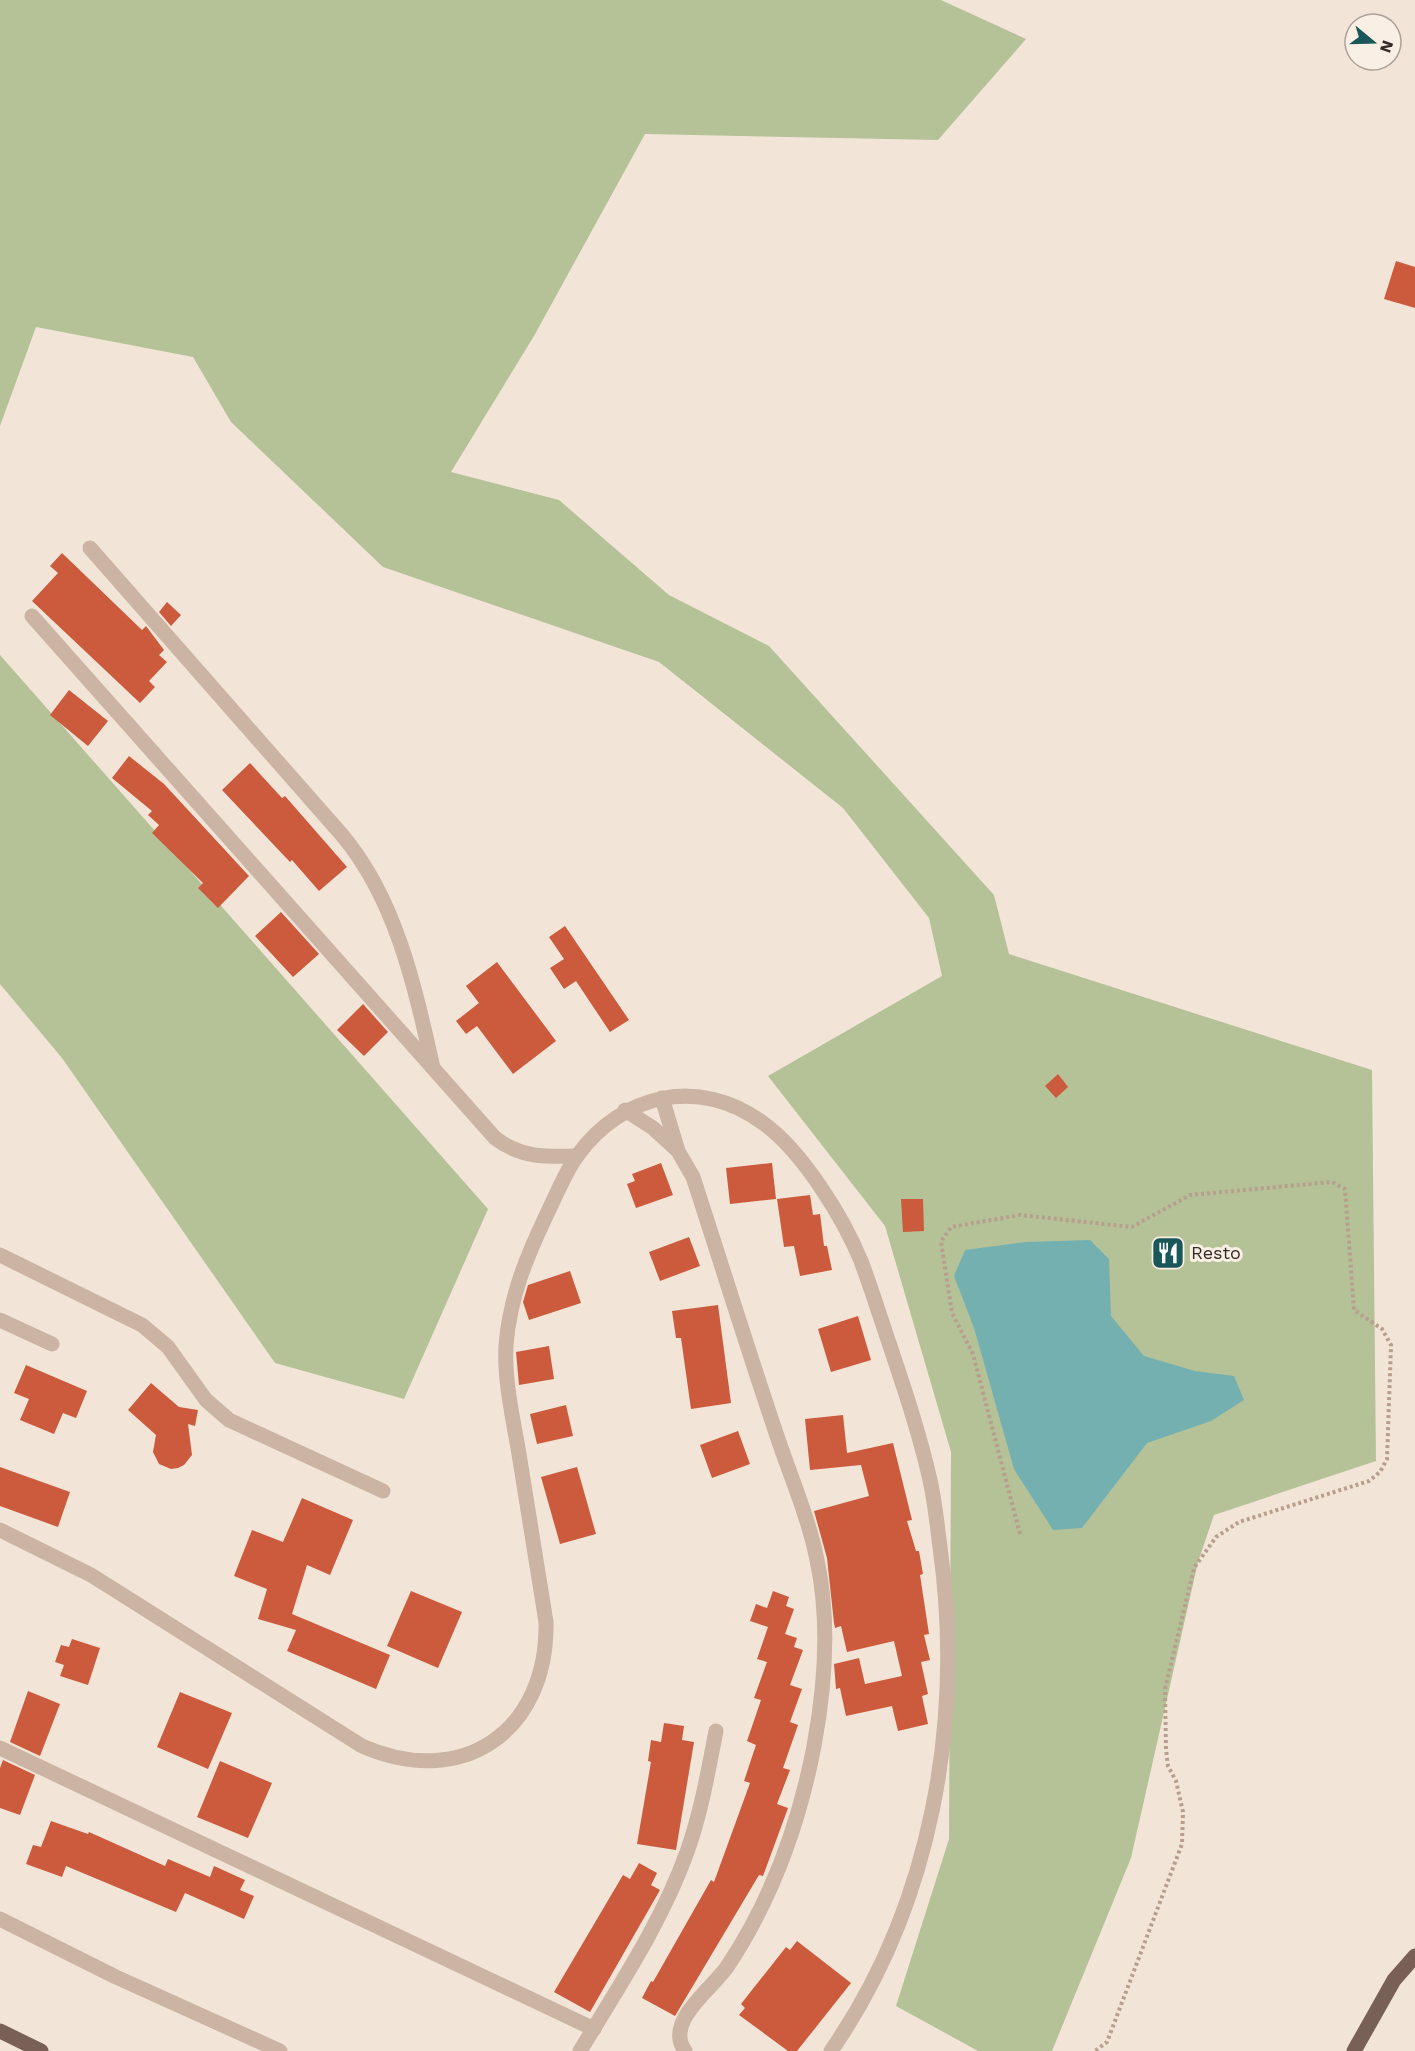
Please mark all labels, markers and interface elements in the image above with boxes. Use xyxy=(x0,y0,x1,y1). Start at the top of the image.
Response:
north arrow xyxy=(1343,12,1403,72)
text: N xyxy=(1376,38,1398,55)
restaurant icon: Resto xyxy=(1150,1235,1186,1271)
place label: Resto xyxy=(1191,1242,1241,1263)

